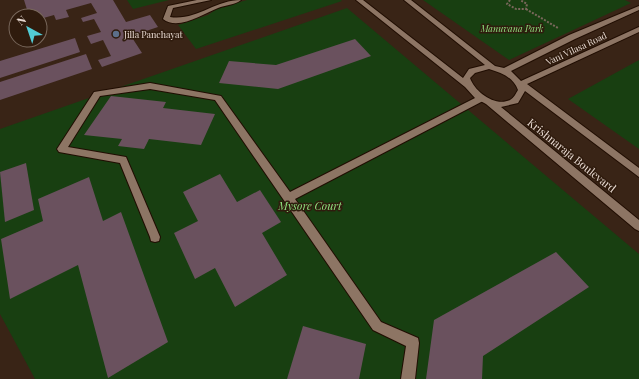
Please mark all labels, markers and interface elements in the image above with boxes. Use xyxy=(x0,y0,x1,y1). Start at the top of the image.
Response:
north arrow xyxy=(8,8,48,48)
text: N xyxy=(13,12,29,28)
park label: Manuvana Park xyxy=(480,22,544,34)
place label: Jilla Panchayat xyxy=(123,28,183,40)
street label: Vani Vilasa Road xyxy=(543,28,609,68)
marker: Jilla Panchayat xyxy=(111,29,121,39)
street label: Krishnaraja Boulevard xyxy=(525,115,620,196)
park label: Mysore Court xyxy=(277,198,343,213)

